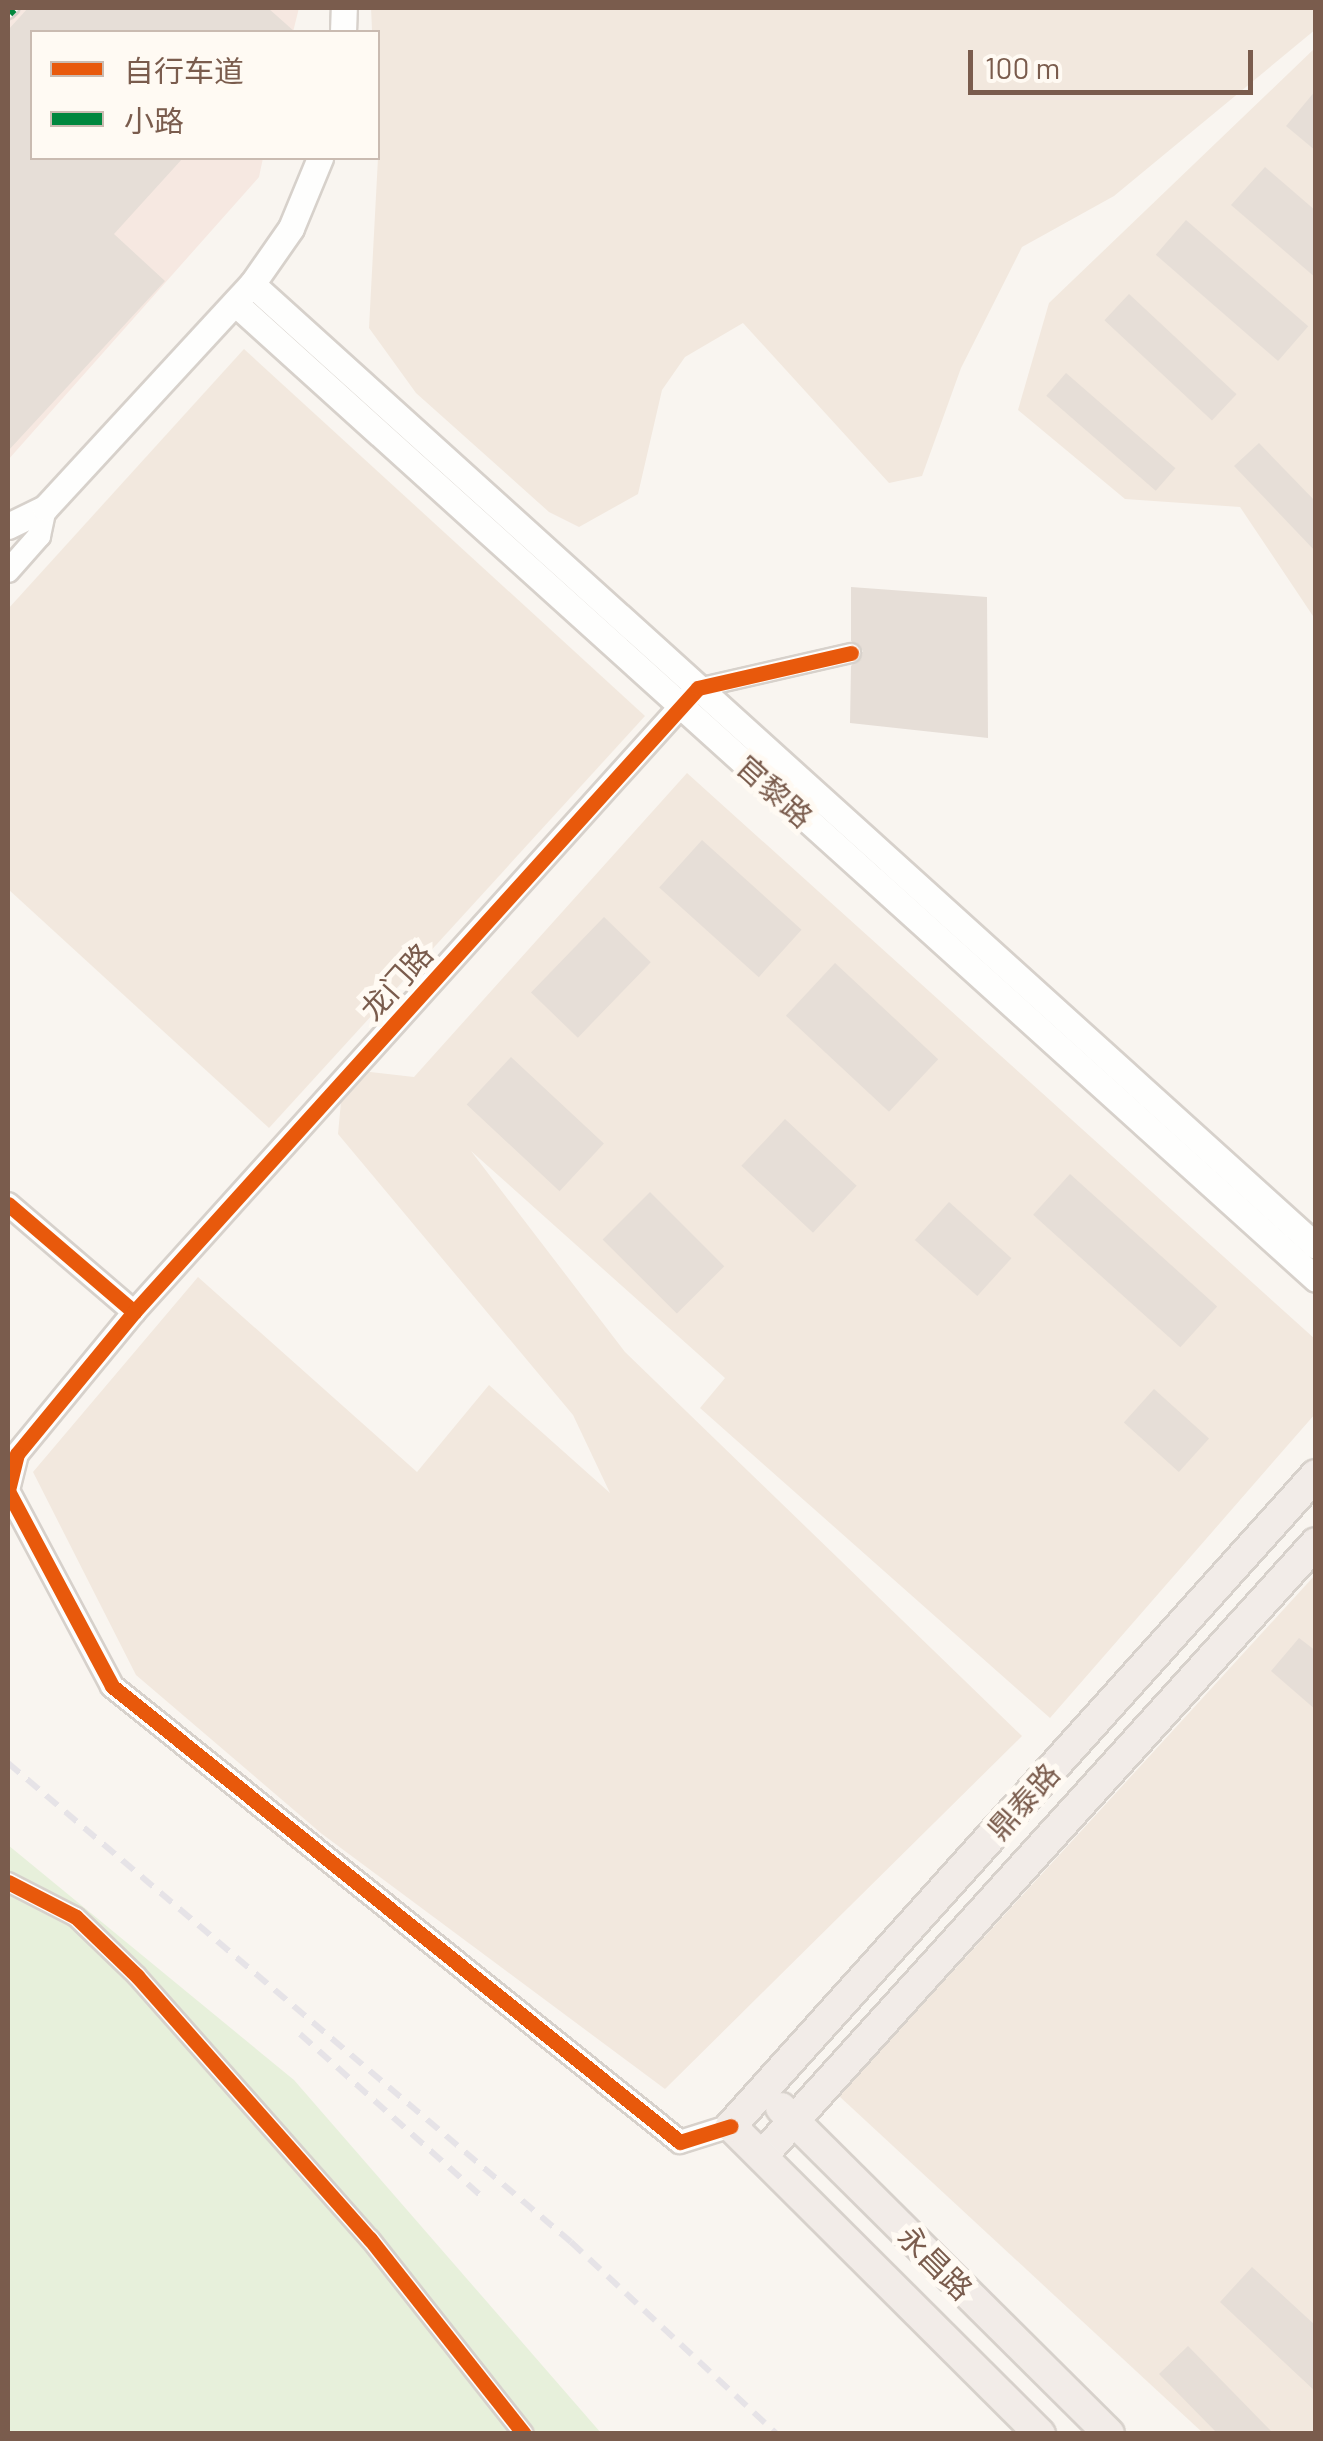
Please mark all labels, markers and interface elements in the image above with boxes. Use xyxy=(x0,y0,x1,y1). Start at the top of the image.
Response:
legend xyxy=(30,30,380,160)
scale bar xyxy=(973,30,1258,92)
text: 100 m xyxy=(985,49,1060,85)
text: 自行车道 xyxy=(124,52,244,88)
text: 小路 xyxy=(124,102,184,138)
street label: 官黎路 xyxy=(730,748,820,834)
street label: 龙门路 xyxy=(353,936,439,1026)
street label: 鼎泰路 xyxy=(980,1756,1066,1846)
street label: 永昌路 xyxy=(891,2217,981,2307)

